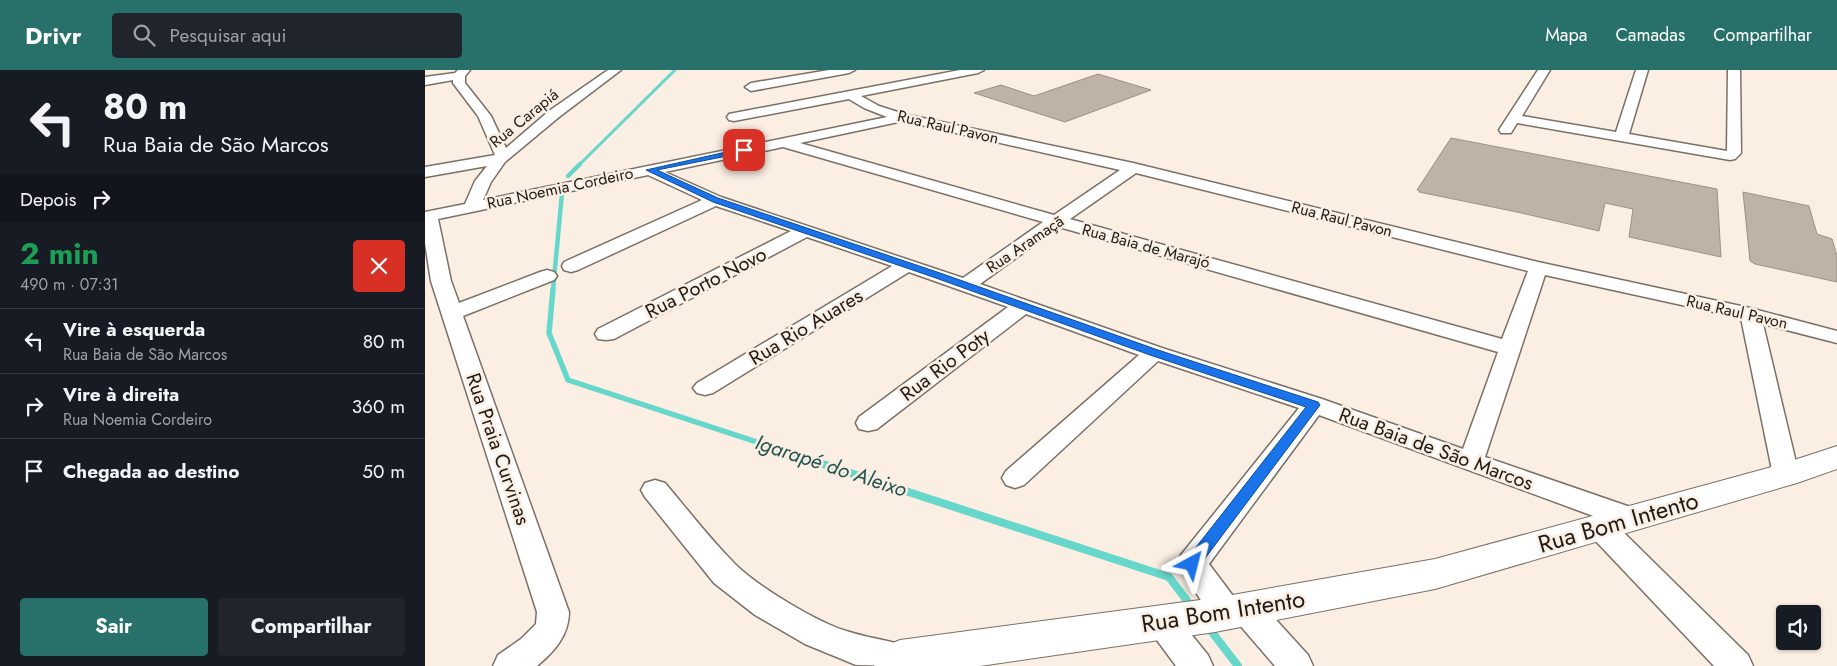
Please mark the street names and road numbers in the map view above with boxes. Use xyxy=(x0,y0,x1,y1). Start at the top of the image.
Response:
street label: Rua Carapiá xyxy=(485,83,563,153)
street label: Rua Raul Pavon xyxy=(895,104,1001,150)
street label: Rua Noemia Cordeiro xyxy=(485,161,636,215)
street label: Rua Raul Pavon xyxy=(1289,195,1395,243)
street label: Rua Aramaçã xyxy=(982,210,1068,278)
street label: Rua Baia de Marajó xyxy=(1079,218,1213,274)
street label: Rua Porto Novo xyxy=(640,240,772,326)
street label: Rua Rio Auares xyxy=(743,281,869,373)
street label: Rua Raul Pavon xyxy=(1684,289,1790,335)
street label: Rua Rio Poty xyxy=(894,322,996,408)
street label: Rua Praia Curvinas xyxy=(458,369,538,529)
street label: Rua Baia de São Marcos xyxy=(1335,400,1537,498)
street label: Rua Bom Intento xyxy=(1534,482,1702,562)
street label: Rua Bom Intento xyxy=(1139,581,1307,641)

